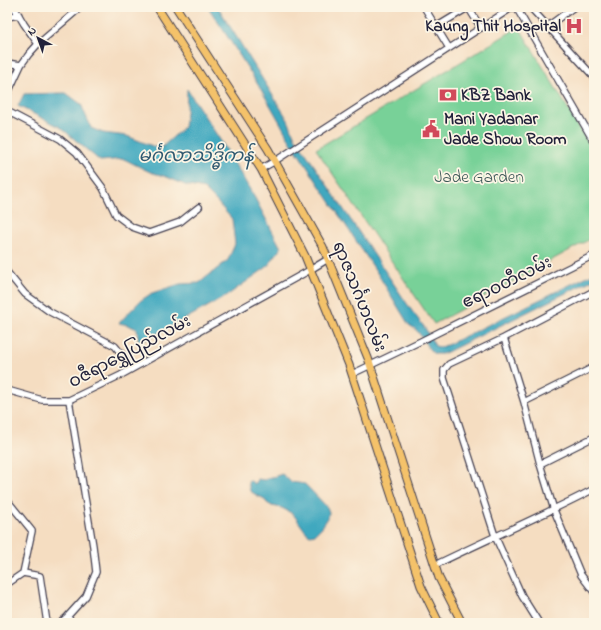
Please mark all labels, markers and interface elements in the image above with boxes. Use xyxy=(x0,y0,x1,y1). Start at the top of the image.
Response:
place label: Kaung Thit Hospital xyxy=(425,14,561,41)
hospital icon: Kaung Thit Hospital xyxy=(564,16,584,36)
north arrow xyxy=(18,18,58,58)
text: N xyxy=(24,23,40,40)
place label: KBZ Bank xyxy=(461,83,532,108)
bank icon: KBZ Bank xyxy=(438,85,458,105)
place label: Mani Yadanar Jade Show Room xyxy=(444,107,566,152)
public building icon: Mani Yadanar Jade Show Room xyxy=(421,119,441,139)
water label: မင်္ဂလာသိဒ္ဓိကန် xyxy=(139,142,256,170)
park label: Jade Garden xyxy=(434,165,524,190)
street label: ရာဇသင်္ဂဟလမ်း xyxy=(325,238,393,356)
street label: ဧရာဝတီလမ်း xyxy=(458,250,556,316)
street label: ဝဇီရာရွှေပြည်လမ်း xyxy=(64,309,196,395)

